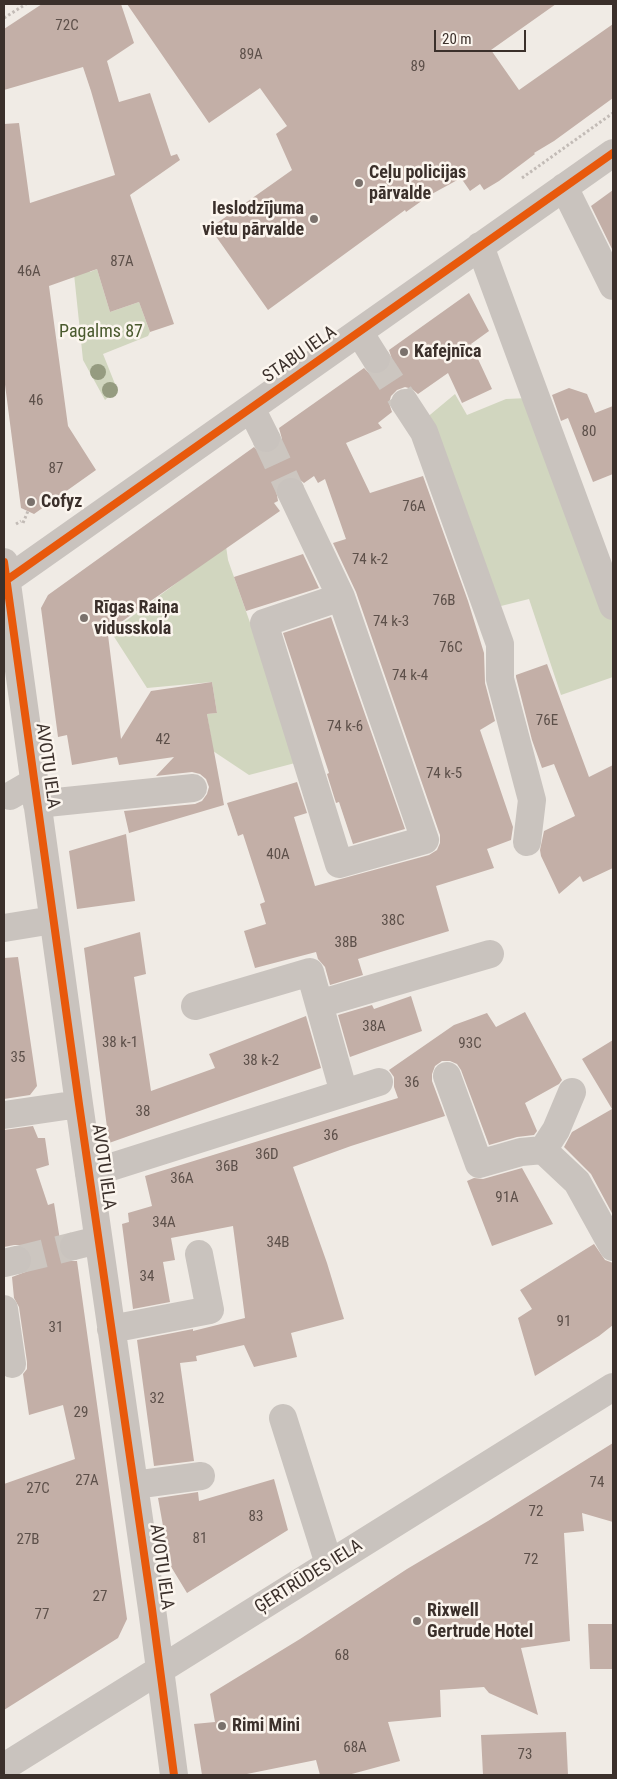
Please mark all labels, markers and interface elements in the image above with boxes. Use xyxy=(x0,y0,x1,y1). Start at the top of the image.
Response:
house number: 72C xyxy=(55,17,79,35)
scale bar xyxy=(437,20,530,52)
text: 20 m xyxy=(442,30,472,48)
house number: 89A xyxy=(239,46,263,64)
house number: 89 xyxy=(411,58,425,76)
place label: Ceļu policijas pārvalde xyxy=(369,162,466,204)
marker: Ceļu policijas pārvalde xyxy=(353,177,365,189)
place label: Ieslodzījuma vietu pārvalde xyxy=(202,198,304,240)
marker: Ieslodzījuma vietu pārvalde xyxy=(308,213,320,225)
house number: 87A xyxy=(110,253,134,271)
house number: 46A xyxy=(17,263,41,281)
park label: Pagalms 87 xyxy=(59,321,143,343)
street label: STABU IELA xyxy=(259,322,341,388)
place label: Kafejnīca xyxy=(414,341,481,363)
marker: Kafejnīca xyxy=(398,346,410,358)
house number: 46 xyxy=(29,392,43,410)
house number: 80 xyxy=(582,423,596,441)
house number: 87 xyxy=(49,460,63,478)
place label: Cofyz xyxy=(41,491,82,513)
marker: Cofyz xyxy=(25,496,37,508)
house number: 76A xyxy=(402,498,426,516)
house number: 74 k-2 xyxy=(352,551,388,569)
house number: 76B xyxy=(433,592,455,610)
place label: Rīgas Raiņa vidusskola xyxy=(94,597,179,640)
marker: Rīgas Raiņa vidusskola xyxy=(78,612,90,624)
house number: 74 k-3 xyxy=(373,613,409,631)
house number: 76C xyxy=(439,639,463,657)
house number: 74 k-4 xyxy=(392,667,428,685)
house number: 76E xyxy=(536,712,558,730)
house number: 74 k-6 xyxy=(327,718,363,736)
street label: AVOTU IELA xyxy=(30,722,64,810)
house number: 42 xyxy=(156,731,170,749)
house number: 74 k-5 xyxy=(426,765,462,783)
house number: 40A xyxy=(266,846,290,864)
house number: 38C xyxy=(381,912,405,930)
house number: 38B xyxy=(335,934,357,952)
house number: 38A xyxy=(362,1018,386,1036)
house number: 38 k-1 xyxy=(102,1034,138,1052)
house number: 93C xyxy=(458,1035,482,1053)
house number: 35 xyxy=(11,1049,25,1067)
house number: 38 k-2 xyxy=(243,1052,279,1070)
house number: 36 xyxy=(405,1074,419,1092)
house number: 38 xyxy=(136,1103,150,1121)
street label: AVOTU IELA xyxy=(86,1123,120,1211)
house number: 36 xyxy=(324,1127,338,1145)
house number: 36D xyxy=(255,1146,279,1164)
house number: 36B xyxy=(216,1158,238,1176)
house number: 36A xyxy=(170,1170,194,1188)
house number: 91A xyxy=(495,1189,519,1207)
house number: 34A xyxy=(152,1214,176,1232)
house number: 34B xyxy=(267,1234,289,1252)
house number: 34 xyxy=(140,1268,154,1286)
house number: 91 xyxy=(557,1313,571,1331)
house number: 31 xyxy=(49,1319,63,1337)
house number: 32 xyxy=(150,1390,164,1408)
house number: 29 xyxy=(74,1404,88,1422)
house number: 27A xyxy=(75,1472,99,1490)
house number: 74 xyxy=(590,1474,604,1492)
house number: 27C xyxy=(26,1480,50,1498)
house number: 72 xyxy=(529,1503,543,1521)
house number: 83 xyxy=(249,1508,263,1526)
street label: AVOTU IELA xyxy=(144,1523,178,1611)
house number: 81 xyxy=(193,1530,207,1548)
house number: 27B xyxy=(17,1531,39,1549)
street label: ĢERTRŪDES IELA xyxy=(251,1535,367,1619)
house number: 72 xyxy=(524,1551,538,1569)
house number: 27 xyxy=(93,1588,107,1606)
place label: Rixwell Gertrude Hotel xyxy=(427,1600,533,1642)
house number: 77 xyxy=(35,1606,49,1624)
marker: Rixwell Gertrude Hotel xyxy=(411,1615,423,1627)
house number: 68 xyxy=(335,1647,349,1665)
place label: Rimi Mini xyxy=(232,1715,300,1737)
marker: Rimi Mini xyxy=(216,1720,228,1732)
house number: 68A xyxy=(343,1739,367,1757)
house number: 73 xyxy=(518,1746,532,1764)

